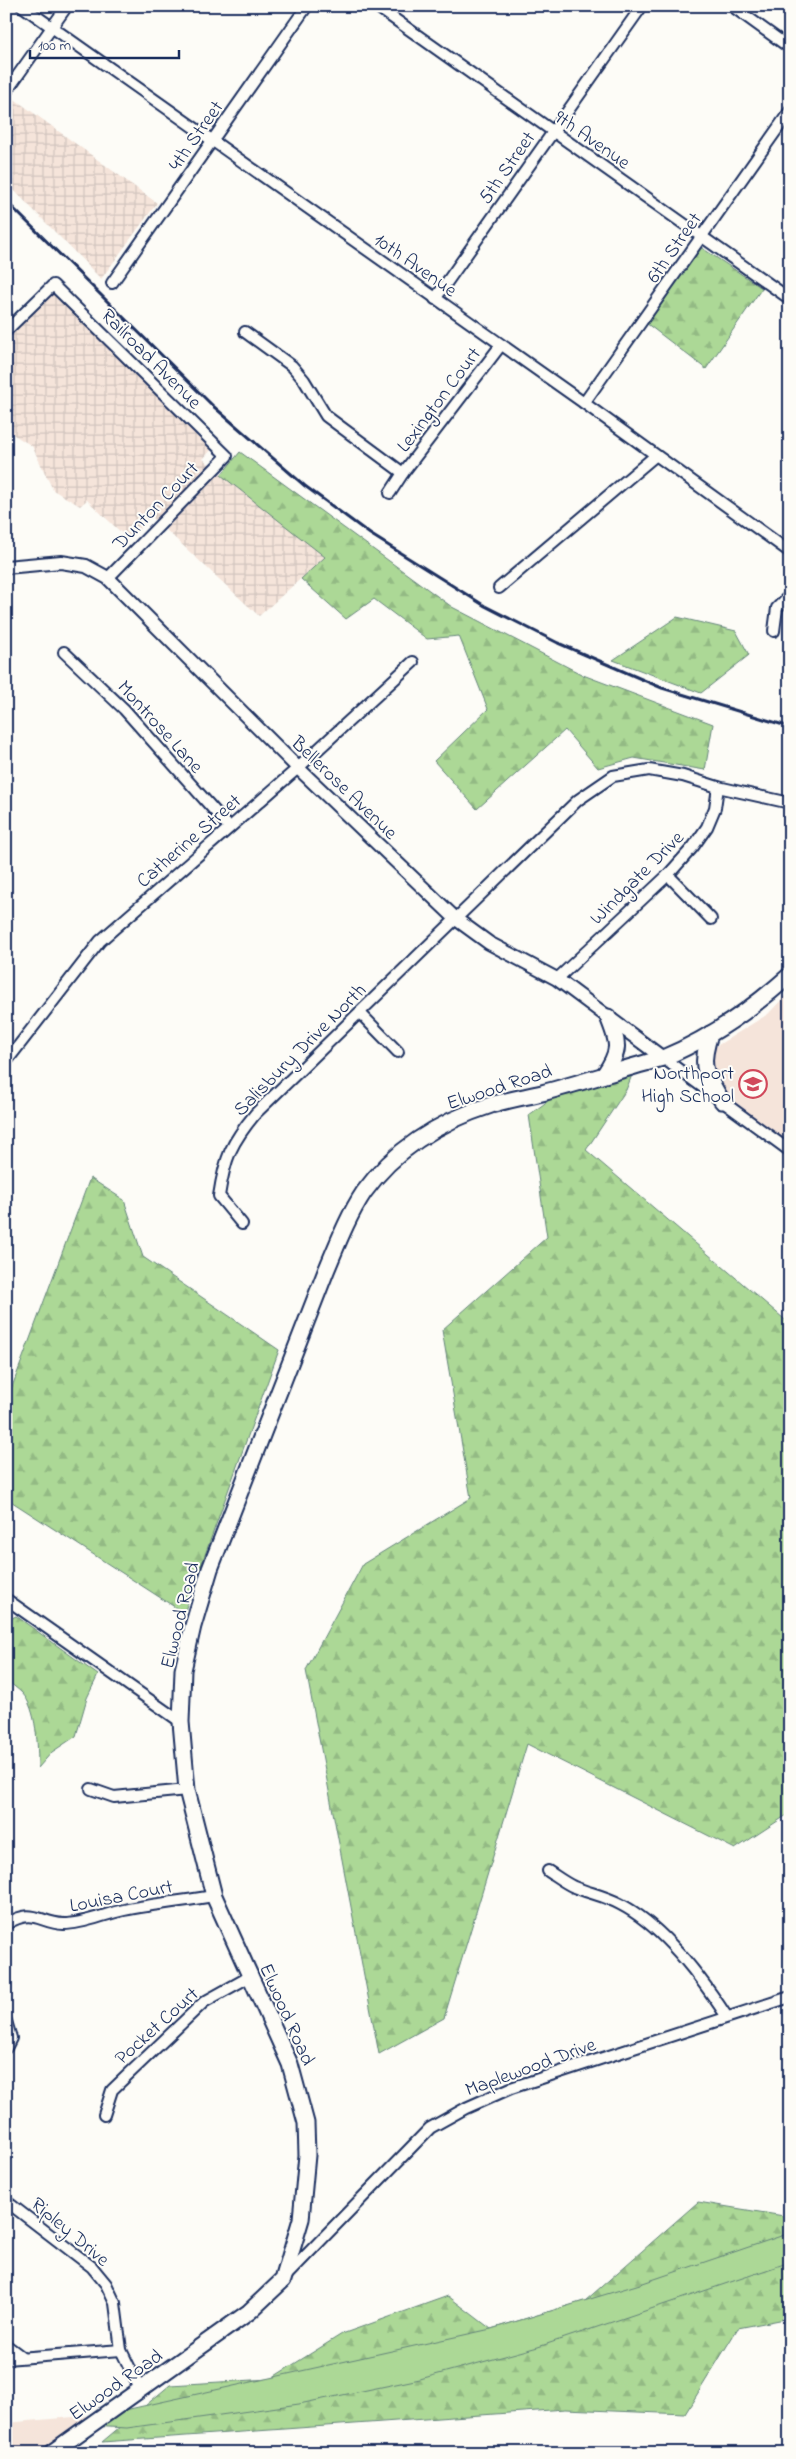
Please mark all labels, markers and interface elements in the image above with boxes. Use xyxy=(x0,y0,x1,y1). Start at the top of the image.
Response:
scale bar xyxy=(30,28,179,60)
text: 100 m xyxy=(38,35,71,57)
street label: 4th Street xyxy=(162,95,232,177)
street label: 9th Avenue xyxy=(548,104,636,178)
street label: 5th Street xyxy=(472,126,544,211)
street label: 6th Street xyxy=(640,207,710,290)
street label: 10th Avenue xyxy=(367,227,462,305)
street label: Railroad Avenue xyxy=(93,303,207,417)
street label: Lexington Court xyxy=(391,341,490,460)
street label: Dunton Court xyxy=(106,456,207,558)
street label: Montrose Lane xyxy=(109,675,209,781)
street label: Bellerose Avenue xyxy=(283,730,403,847)
street label: Catherine Street xyxy=(131,788,249,896)
street label: Windgate Drive xyxy=(584,825,692,933)
street label: Salisbury Drive North xyxy=(228,978,374,1124)
street label: Elwood Road xyxy=(443,1058,556,1119)
place label: Northport High School xyxy=(641,1060,734,1113)
school or university icon: Northport High School xyxy=(738,1069,768,1099)
street label: Elwood Road xyxy=(154,1559,209,1672)
street label: Louisa Court xyxy=(67,1873,176,1922)
street label: Elwood Road xyxy=(250,1959,321,2071)
street label: Pocket Court xyxy=(109,1981,207,2073)
street label: Maplewood Drive xyxy=(461,2031,600,2105)
street label: Ripley Drive xyxy=(24,2191,115,2275)
street label: Elwood Road xyxy=(63,2343,169,2429)

